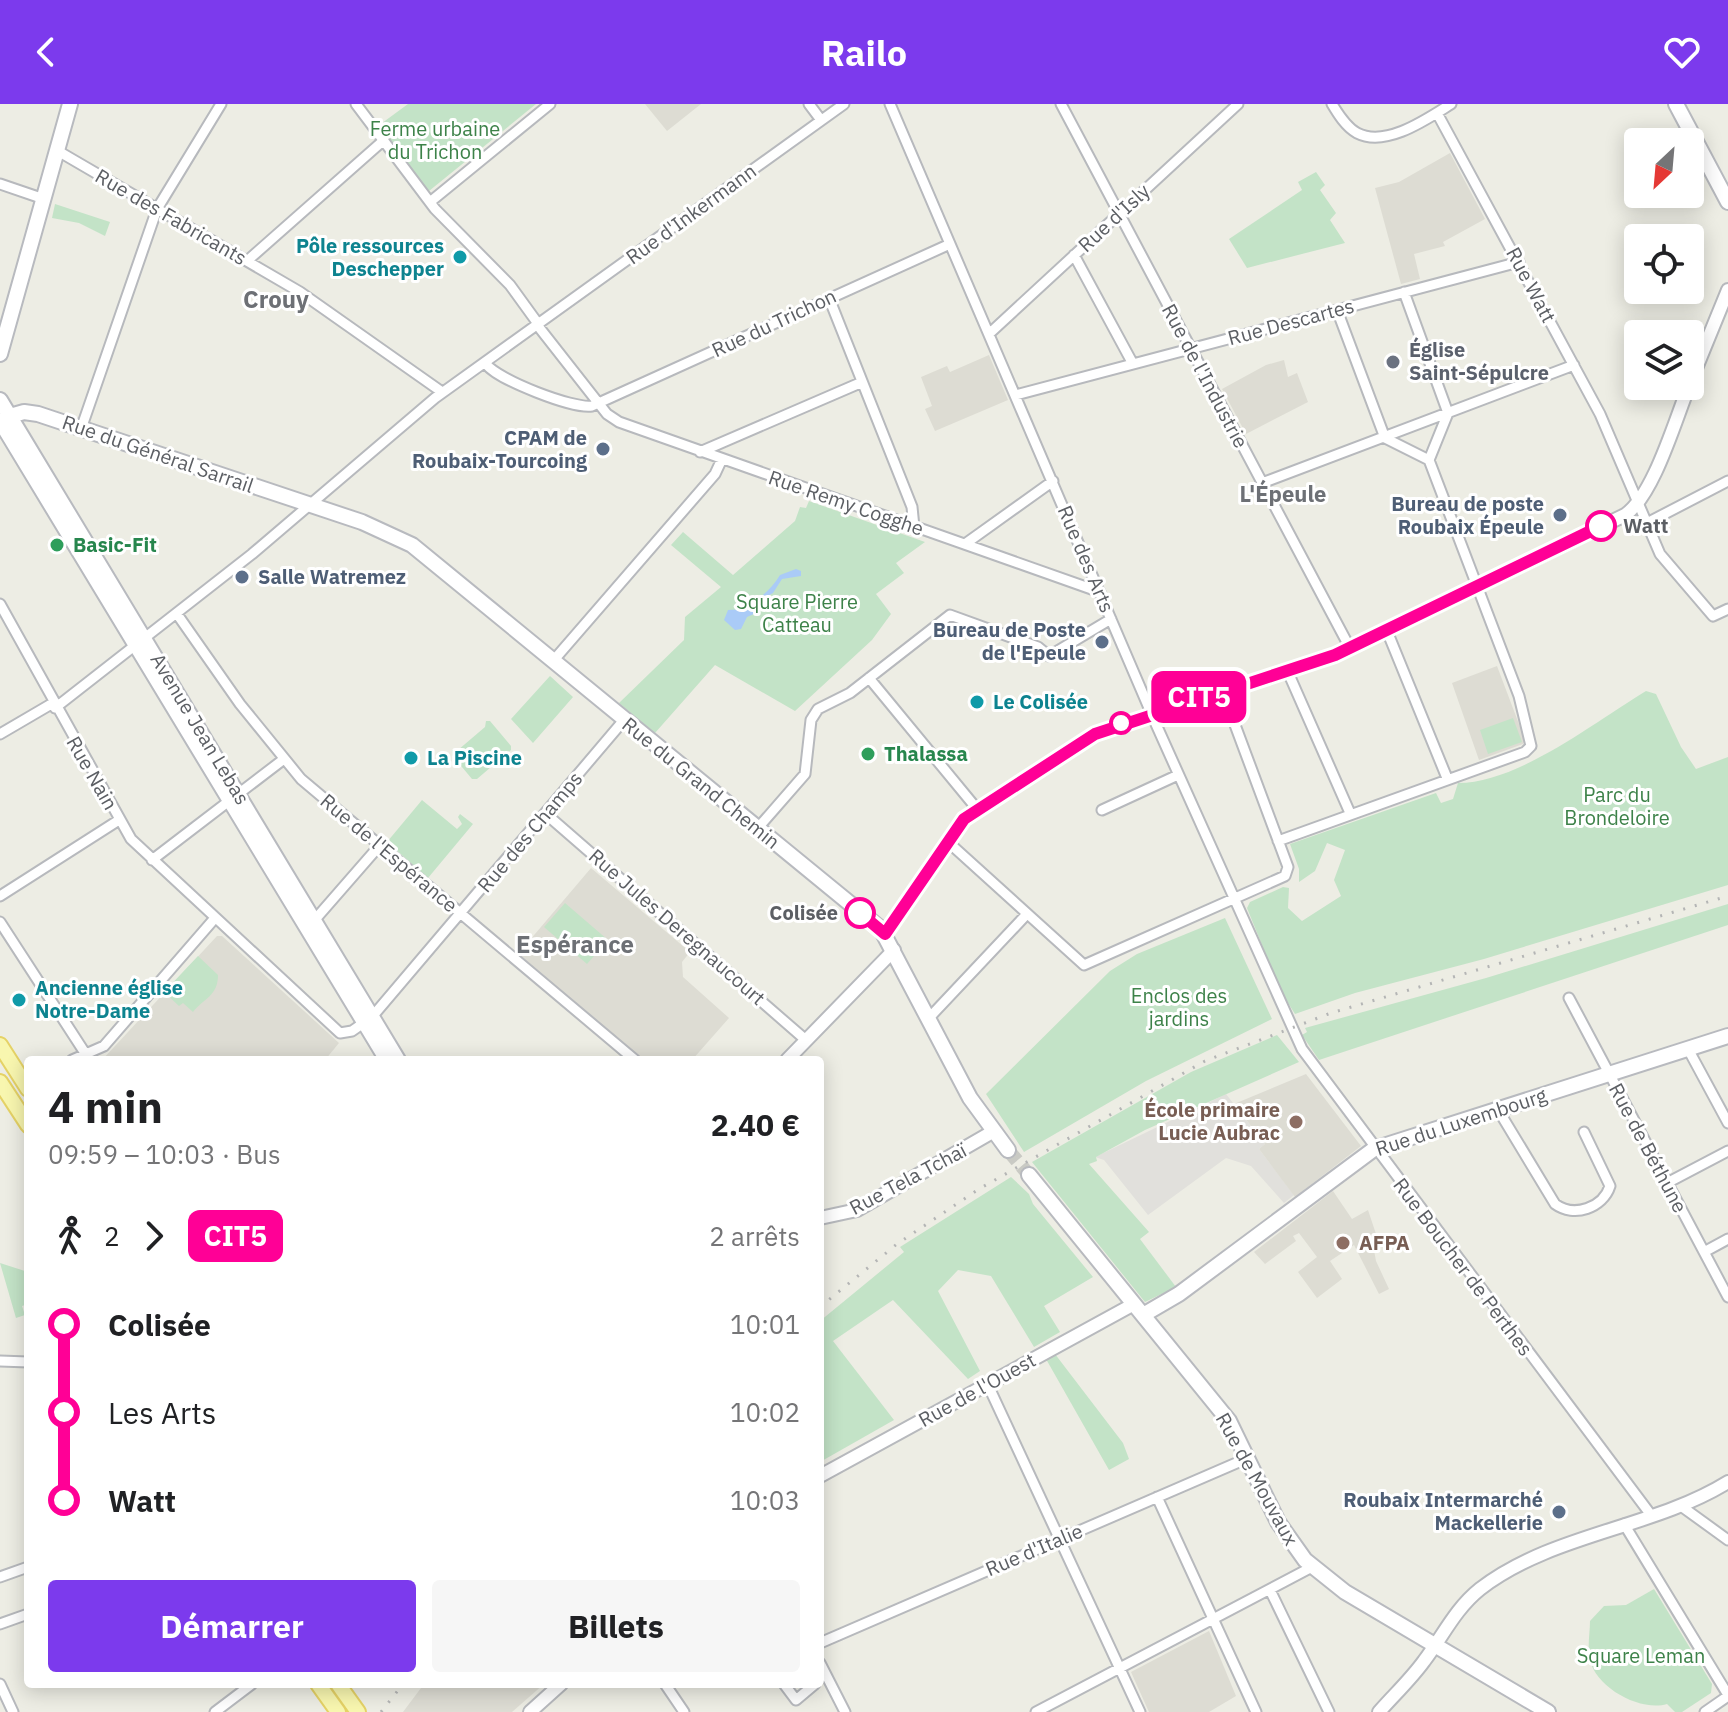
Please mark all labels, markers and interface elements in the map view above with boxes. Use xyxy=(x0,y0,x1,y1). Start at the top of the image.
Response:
text: Railo xyxy=(821,29,907,76)
icon: back xyxy=(24,30,68,74)
icon: heart xyxy=(1660,30,1704,74)
park label: Ferme urbaine du Trichon xyxy=(370,115,500,165)
north arrow xyxy=(1624,128,1704,208)
map controls xyxy=(1624,128,1704,400)
street label: Rue d'Inkermann xyxy=(620,157,761,270)
street label: Rue des Fabricants xyxy=(91,162,252,271)
street label: Rue d'Isly xyxy=(1072,177,1156,258)
button: locate xyxy=(1624,224,1704,304)
place label: Pôle ressources Deschepper xyxy=(296,232,444,282)
street label: Rue Watt xyxy=(1500,242,1563,327)
marker: Pôle ressources Deschepper xyxy=(451,248,469,266)
street label: Rue du Trichon xyxy=(707,282,840,363)
district label: Crouy xyxy=(243,283,309,315)
street label: Rue Descartes xyxy=(1225,292,1357,351)
street label: Rue de l'Industrie xyxy=(1156,299,1255,453)
button: layers xyxy=(1624,320,1704,400)
place label: Église Saint-Sépulcre xyxy=(1409,336,1549,386)
marker: Église Saint-Sépulcre xyxy=(1384,353,1402,371)
street label: Rue du Général Sarrail xyxy=(59,408,258,499)
place label: CPAM de Roubaix-Tourcoing xyxy=(412,424,588,474)
marker: CPAM de Roubaix-Tourcoing xyxy=(594,440,612,458)
street label: Rue Remy Cogghe xyxy=(765,463,927,542)
district label: L'Épeule xyxy=(1240,479,1326,508)
place label: Bureau de poste Roubaix Épeule xyxy=(1391,490,1544,540)
street label: Rue des Arts xyxy=(1052,501,1121,617)
marker: Bureau de poste Roubaix Épeule xyxy=(1551,506,1569,524)
marker: Watt xyxy=(1586,511,1616,541)
place label: Watt xyxy=(1623,512,1668,539)
place label: Basic-Fit xyxy=(73,531,157,558)
marker: Basic-Fit xyxy=(48,536,66,554)
place label: Salle Watremez xyxy=(258,563,406,590)
marker: Salle Watremez xyxy=(233,568,251,586)
park label: Square Pierre Catteau xyxy=(736,588,858,638)
place label: Bureau de Poste de l'Epeule xyxy=(933,616,1086,666)
marker: Bureau de Poste de l'Epeule xyxy=(1093,633,1111,651)
street label: Avenue Jean Lebas xyxy=(144,648,256,810)
line badge: CIT5 xyxy=(1143,671,1255,723)
text: CIT5 xyxy=(1167,678,1231,715)
place label: Le Colisée xyxy=(993,688,1088,715)
marker: Le Colisée xyxy=(968,693,986,711)
street label: Rue du Grand Chemin xyxy=(617,711,786,855)
unlabelled marker xyxy=(1110,712,1132,734)
street label: Rue Nain xyxy=(60,731,124,815)
place label: Thalassa xyxy=(884,740,968,767)
place label: La Piscine xyxy=(427,744,522,771)
marker: Thalassa xyxy=(859,745,877,763)
marker: La Piscine xyxy=(402,749,420,767)
street label: Rue des Champs xyxy=(471,765,588,898)
park label: Parc du Brondeloire xyxy=(1564,781,1670,831)
street label: Rue de l'Espérance xyxy=(315,787,464,918)
street label: Rue Jules Deregnaucourt xyxy=(583,842,771,1011)
marker: Colisée xyxy=(845,898,875,928)
place label: Colisée xyxy=(769,899,838,926)
district label: Espérance xyxy=(516,928,634,960)
place label: Ancienne église Notre-Dame xyxy=(35,974,183,1024)
park label: Enclos des jardins xyxy=(1131,982,1227,1032)
marker: Ancienne église Notre-Dame xyxy=(10,991,28,1009)
text: 4 min xyxy=(48,1078,163,1135)
street label: Rue de Béthune xyxy=(1603,1078,1694,1217)
street label: Rue du Luxembourg xyxy=(1372,1081,1550,1162)
place label: École primaire Lucie Aubrac xyxy=(1144,1096,1280,1146)
text: 2.40 € xyxy=(711,1105,800,1144)
marker: École primaire Lucie Aubrac xyxy=(1287,1113,1305,1131)
street label: Rue Tela Tchaï xyxy=(844,1136,972,1221)
text: 09:59 – 10:03 · Bus xyxy=(48,1137,281,1171)
street label: Rue Boucher de Perthes xyxy=(1387,1172,1539,1361)
icon: walk xyxy=(48,1214,92,1258)
icon: forward xyxy=(132,1214,176,1258)
text: CIT5 xyxy=(204,1217,267,1254)
text: 2 xyxy=(104,1219,120,1253)
text: 2 arrêts xyxy=(709,1219,800,1253)
place label: AFPA xyxy=(1359,1229,1410,1256)
marker: AFPA xyxy=(1334,1234,1352,1252)
text: Colisée xyxy=(108,1305,211,1344)
text: 10:01 xyxy=(730,1307,800,1341)
street label: Rue de l'Ouest xyxy=(913,1346,1040,1433)
text: Les Arts xyxy=(108,1393,216,1432)
text: 10:02 xyxy=(730,1395,800,1429)
street label: Rue de Mouvaux xyxy=(1210,1408,1305,1550)
text: Watt xyxy=(108,1481,176,1520)
text: 10:03 xyxy=(730,1483,800,1517)
place label: Roubaix Intermarché Mackellerie xyxy=(1343,1486,1543,1536)
marker: Roubaix Intermarché Mackellerie xyxy=(1550,1503,1568,1521)
street label: Rue d'Italie xyxy=(981,1517,1087,1582)
button: Démarrer xyxy=(48,1580,416,1672)
button: Billets xyxy=(432,1580,800,1672)
park label: Square Leman xyxy=(1577,1642,1705,1669)

